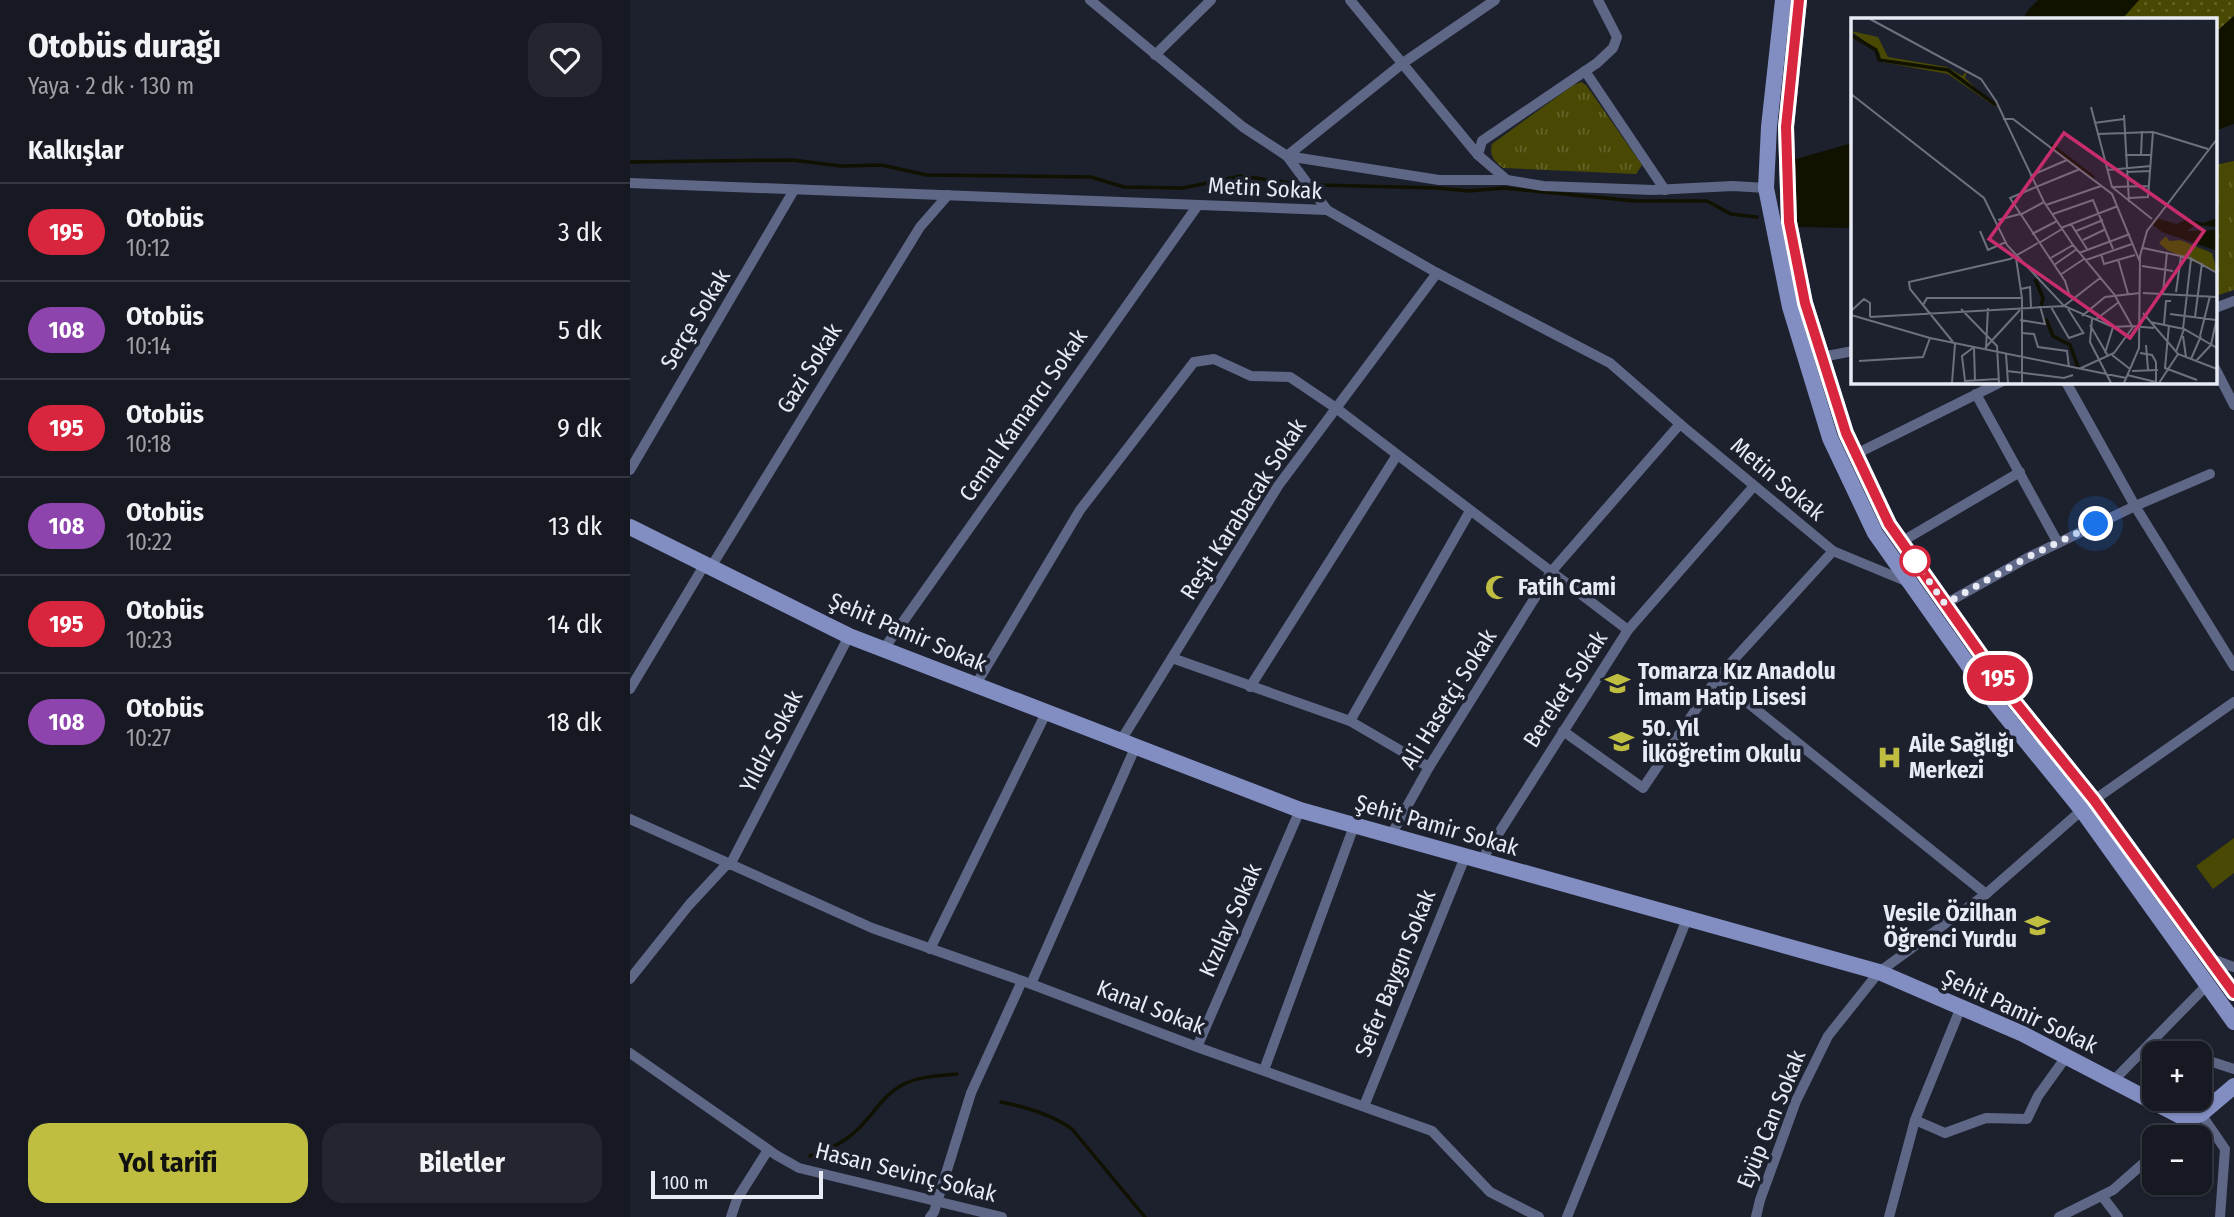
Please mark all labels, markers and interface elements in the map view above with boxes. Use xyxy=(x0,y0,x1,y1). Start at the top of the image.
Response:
inset map xyxy=(1851,18,2217,383)
button: heart xyxy=(528,23,602,97)
text: Otobüs durağı xyxy=(28,26,221,66)
text: Yaya · 2 dk · 130 m xyxy=(28,72,194,100)
text: Kalkışlar xyxy=(28,135,123,166)
street label: Metin Sokak xyxy=(1207,171,1323,205)
text: Otobüs xyxy=(126,203,204,234)
text: 3 dk xyxy=(558,217,602,248)
text: 195 xyxy=(49,218,84,246)
text: 10:12 xyxy=(126,234,170,262)
street label: Serçe Sokak xyxy=(654,263,736,374)
text: Otobüs xyxy=(126,301,204,332)
text: 5 dk xyxy=(558,315,602,346)
text: 108 xyxy=(49,316,84,344)
street label: Gazi Sokak xyxy=(770,318,848,418)
street label: Cemal Kamancı Sokak xyxy=(953,323,1093,507)
text: 10:14 xyxy=(126,332,171,360)
text: Otobüs xyxy=(126,399,204,430)
text: 9 dk xyxy=(557,413,602,444)
street label: Reşit Karabacak Sokak xyxy=(1174,413,1312,605)
text: 195 xyxy=(49,414,84,442)
text: 10:18 xyxy=(126,430,171,458)
street label: Metin Sokak xyxy=(1725,431,1831,527)
text: Otobüs xyxy=(126,497,204,528)
your location xyxy=(2078,506,2113,541)
text: 13 dk xyxy=(548,511,602,542)
text: 108 xyxy=(49,512,84,540)
text: 10:22 xyxy=(126,528,172,556)
unlabelled marker xyxy=(1900,546,1930,576)
mosque icon: Fatih Cami xyxy=(1484,573,1512,601)
place label: Fatih Cami xyxy=(1518,573,1616,601)
street label: Şehit Pamir Sokak xyxy=(825,586,991,678)
text: Otobüs xyxy=(126,595,204,626)
text: 14 dk xyxy=(547,609,602,640)
text: 195 xyxy=(49,610,84,638)
street label: Ali Hasetçi Sokak xyxy=(1394,624,1502,774)
street label: Bereket Sokak xyxy=(1517,625,1613,753)
text: 10:23 xyxy=(126,626,172,654)
line badge: 195 xyxy=(1958,655,2038,701)
place label: Tomarza Kız Anadolu İmam Hatip Lisesi xyxy=(1638,657,1836,711)
text: 195 xyxy=(1981,664,2015,692)
school or university icon: Tomarza Kız Anadolu İmam Hatip Lisesi xyxy=(1604,670,1632,698)
street label: Yıldız Sokak xyxy=(733,685,809,797)
text: Otobüs xyxy=(126,693,204,724)
text: 18 dk xyxy=(547,707,602,738)
text: 108 xyxy=(49,708,84,736)
place label: 50. Yıl İlköğretim Okulu xyxy=(1642,714,1802,768)
text: 10:27 xyxy=(126,724,171,752)
school or university icon: 50. Yıl İlköğretim Okulu xyxy=(1608,727,1636,755)
place label: Aile Sağlığı Merkezi xyxy=(1908,730,2014,784)
hospital icon: Aile Sağlığı Merkezi xyxy=(1875,743,1903,771)
street label: Şehit Pamir Sokak xyxy=(1352,788,1522,862)
street label: Kızılay Sokak xyxy=(1193,859,1268,981)
street label: Sefer Baygın Sokak xyxy=(1349,885,1441,1061)
place label: Vesile Özilhan Öğrenci Yurdu xyxy=(1883,899,2017,953)
school or university icon: Vesile Özilhan Öğrenci Yurdu xyxy=(2023,912,2051,940)
street label: Şehit Pamir Sokak xyxy=(1938,963,2103,1059)
street label: Kanal Sokak xyxy=(1093,974,1209,1041)
map controls xyxy=(2142,1041,2212,1195)
button: + xyxy=(2142,1041,2212,1111)
street label: Eyüp Can Sokak xyxy=(1731,1046,1812,1192)
button: Yol tarifi xyxy=(28,1123,308,1203)
button: Biletler xyxy=(322,1123,602,1203)
button: − xyxy=(2142,1125,2212,1195)
street label: Hasan Sevinç Sokak xyxy=(813,1136,1000,1208)
scale bar xyxy=(651,1168,822,1200)
text: 100 m xyxy=(662,1171,708,1194)

